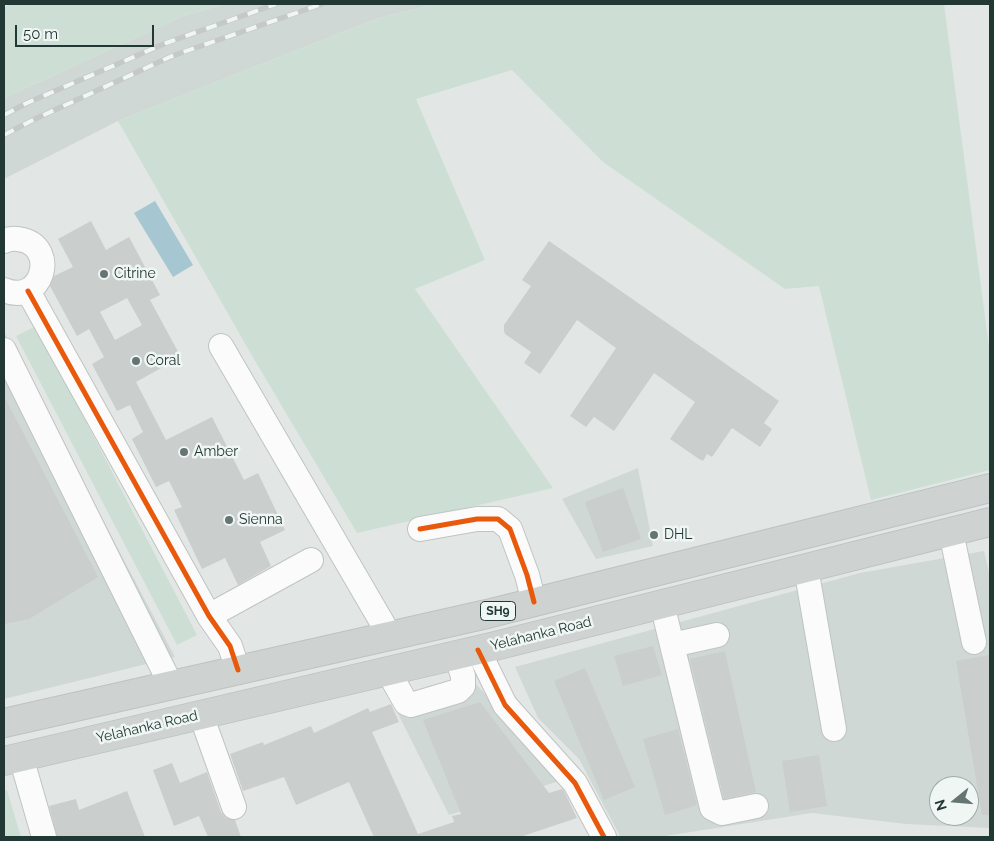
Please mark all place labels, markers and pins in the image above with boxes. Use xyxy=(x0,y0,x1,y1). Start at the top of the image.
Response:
place label: Citrine xyxy=(114,266,156,282)
marker: Citrine xyxy=(98,268,110,280)
place label: Coral xyxy=(146,353,180,369)
marker: Coral xyxy=(130,355,142,367)
place label: Amber xyxy=(194,444,238,460)
marker: Amber xyxy=(178,446,190,458)
place label: Sienna xyxy=(239,512,283,528)
marker: Sienna xyxy=(223,514,235,526)
place label: DHL xyxy=(664,527,693,543)
marker: DHL xyxy=(648,529,660,541)

